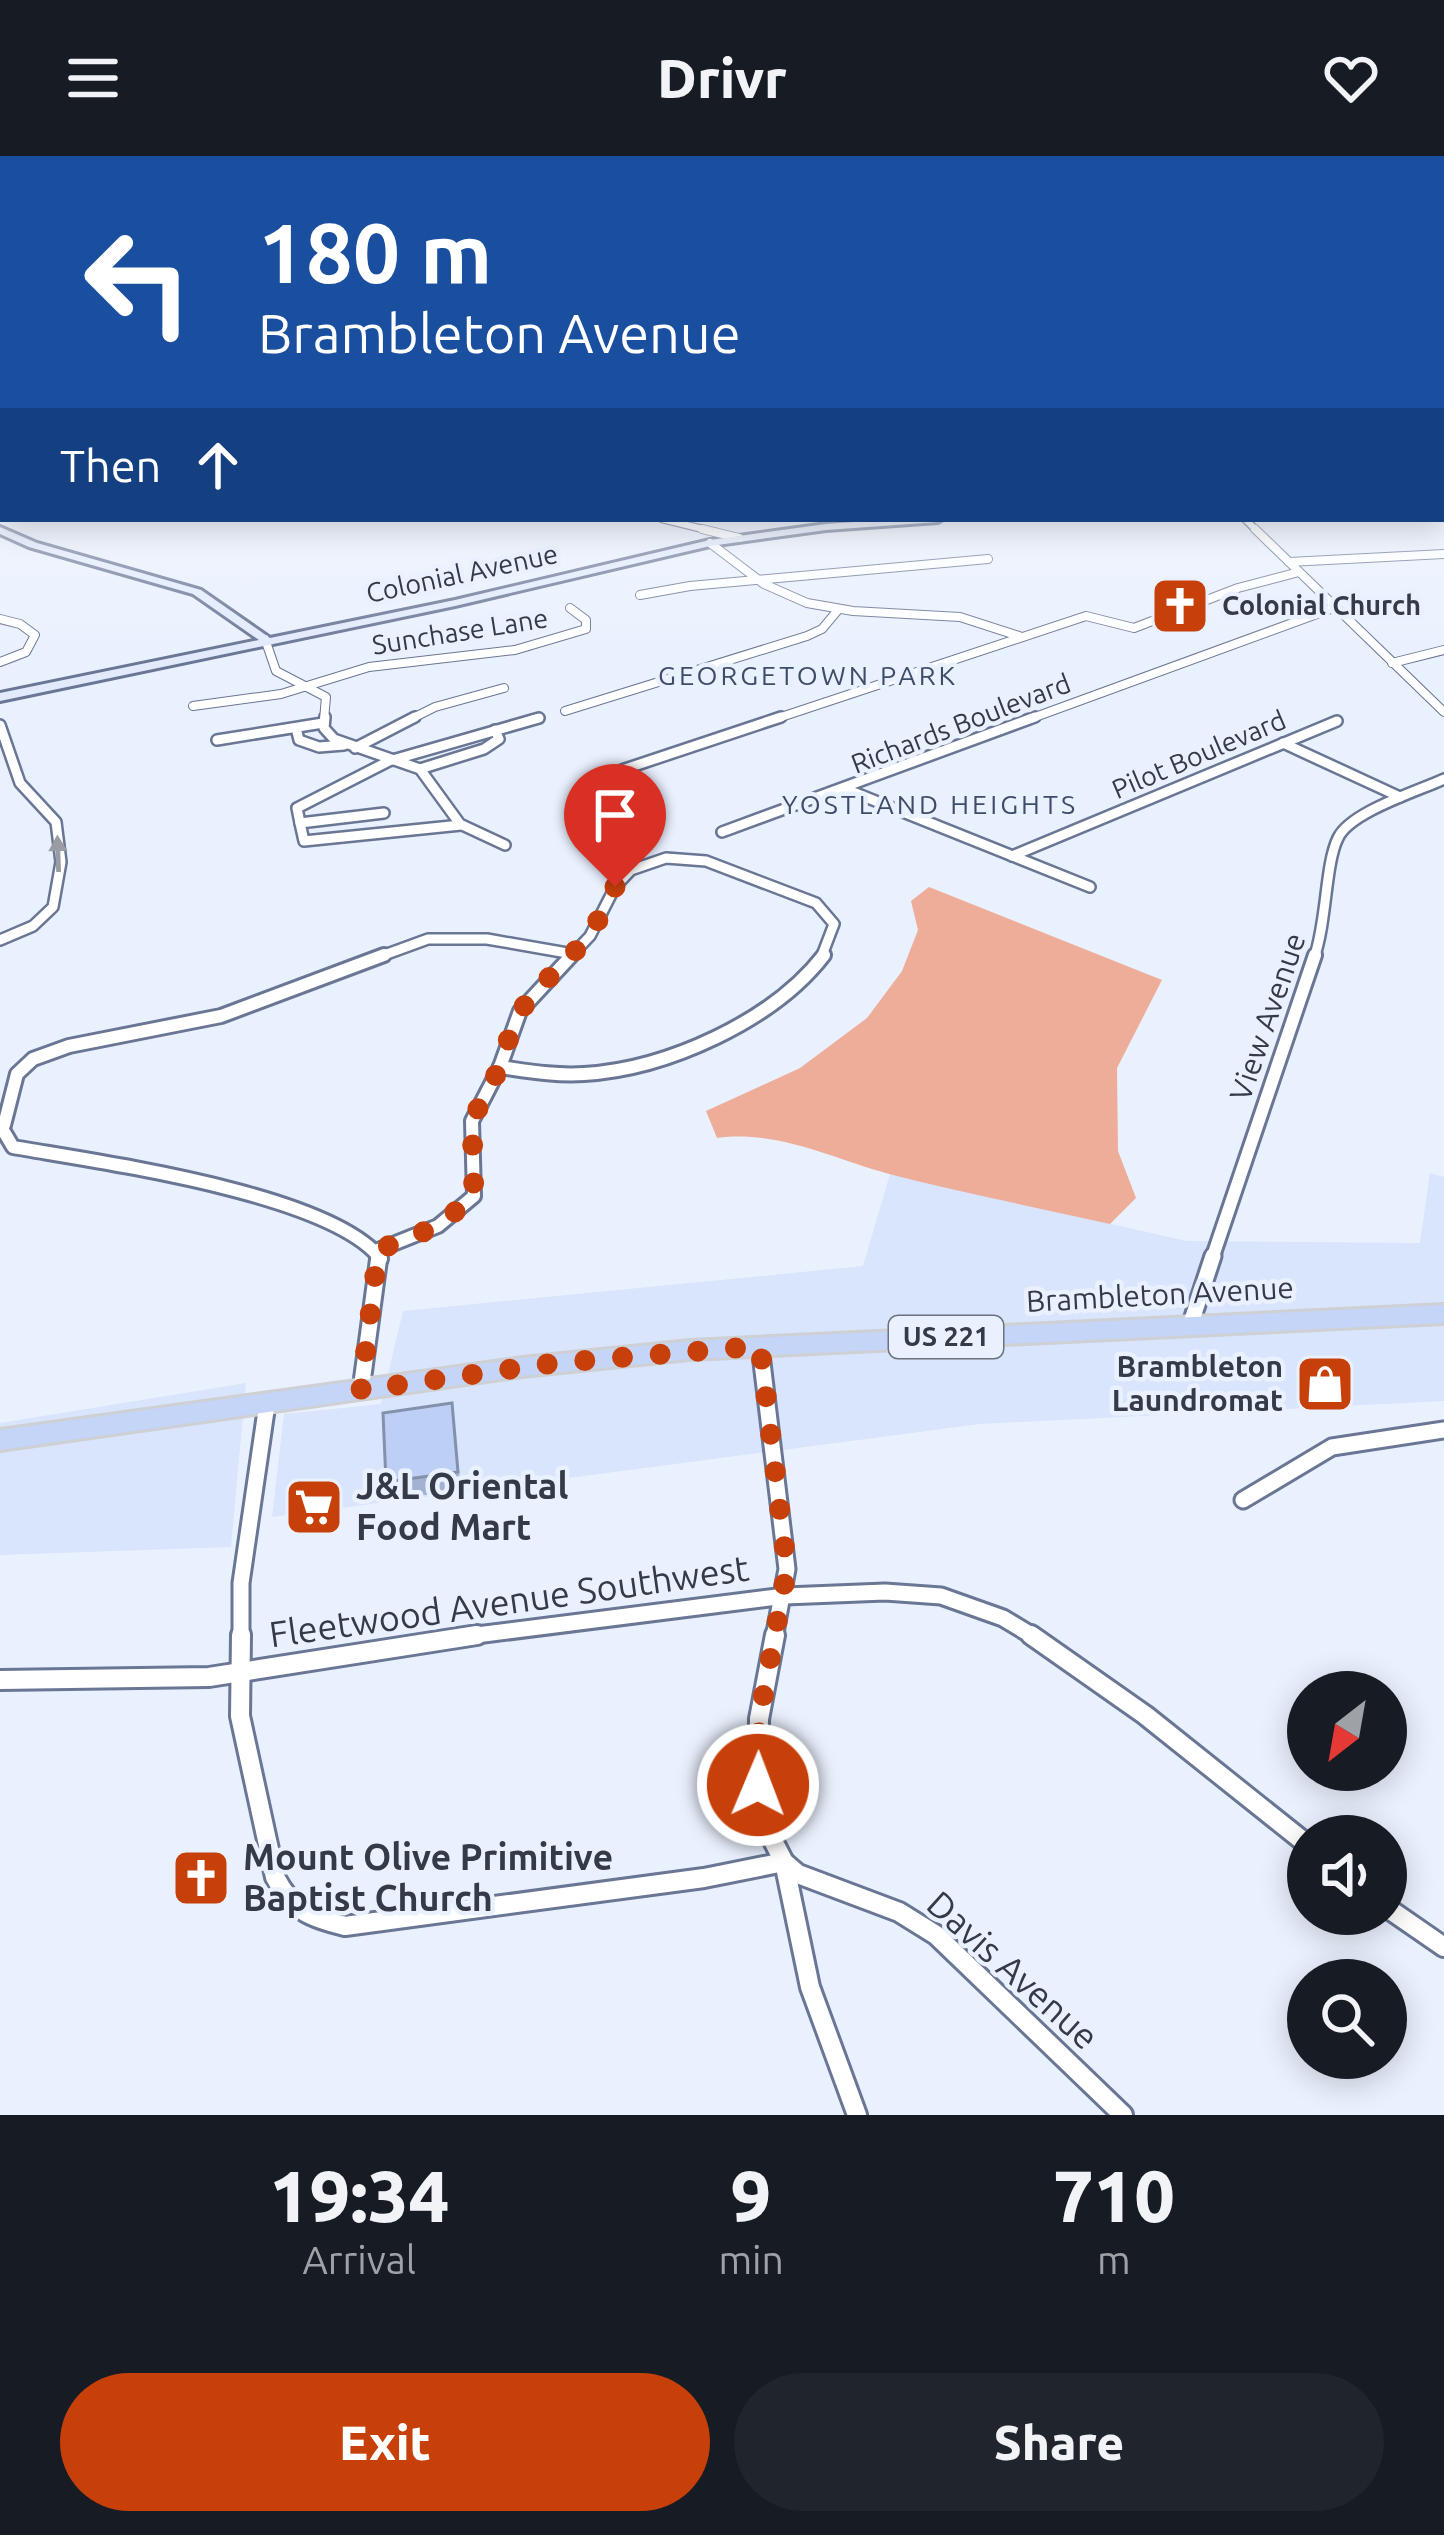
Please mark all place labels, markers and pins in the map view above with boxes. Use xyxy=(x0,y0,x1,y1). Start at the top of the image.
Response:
church icon: Colonial Church xyxy=(1149,575,1211,637)
place label: Colonial Church xyxy=(1222,590,1421,620)
pin xyxy=(564,764,666,887)
place label: Brambleton Laundromat xyxy=(1112,1349,1283,1417)
shop icon: Brambleton Laundromat xyxy=(1294,1353,1356,1415)
place label: J&L Oriental Food Mart xyxy=(356,1465,568,1547)
supermarket icon: J&L Oriental Food Mart xyxy=(283,1476,345,1538)
place label: Mount Olive Primitive Baptist Church xyxy=(243,1836,613,1918)
church icon: Mount Olive Primitive Baptist Church xyxy=(170,1847,232,1909)

